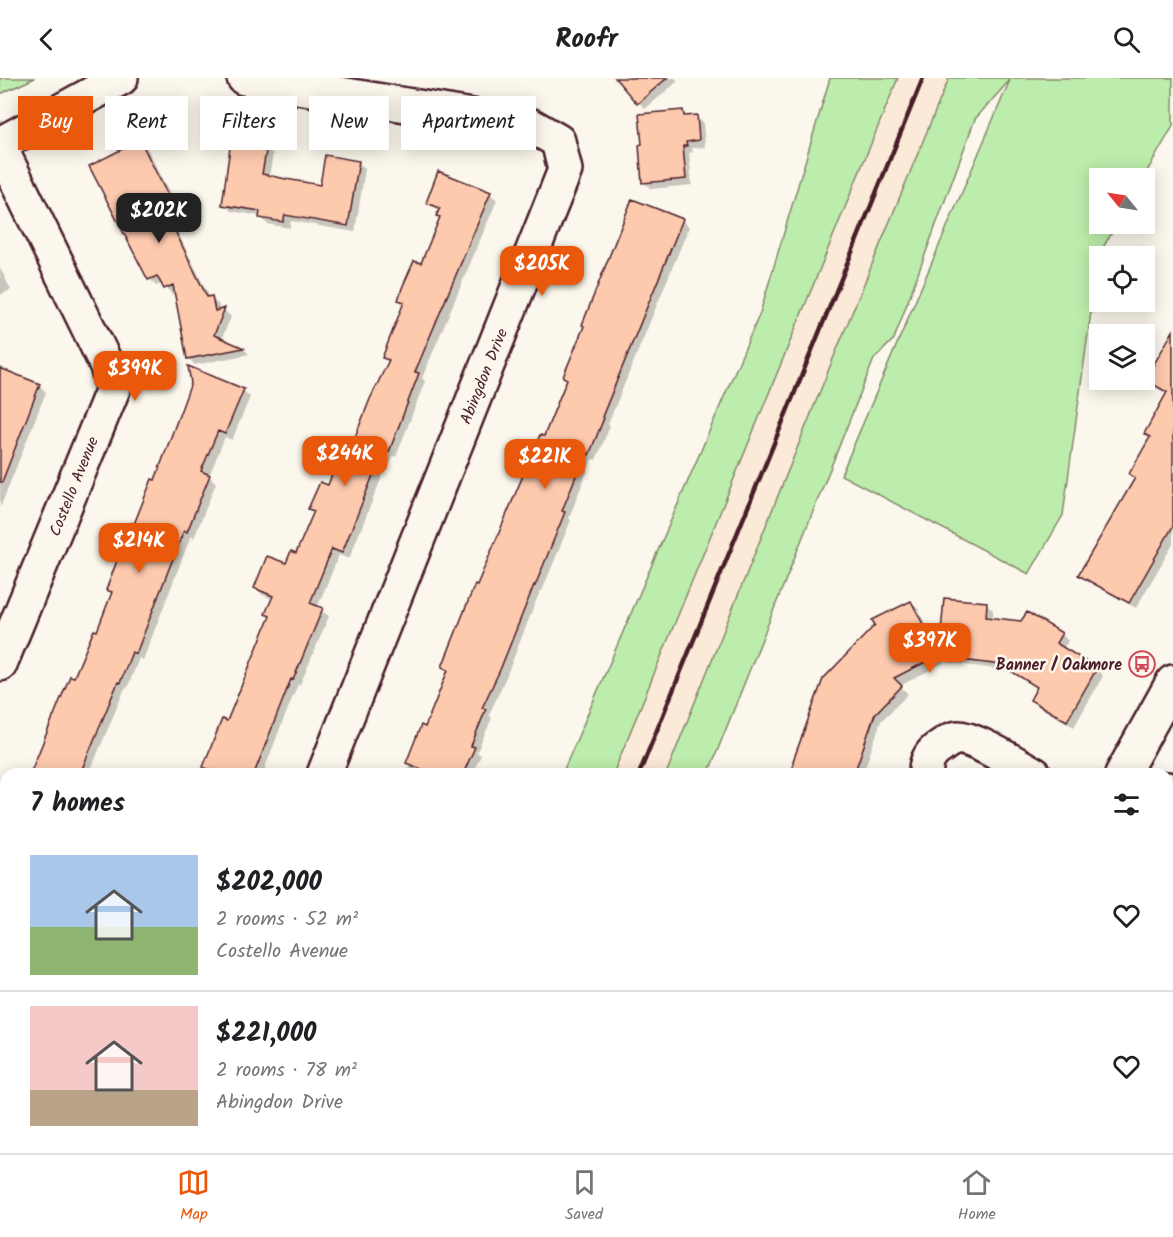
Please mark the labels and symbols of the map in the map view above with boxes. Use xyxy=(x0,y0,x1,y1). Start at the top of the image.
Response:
north arrow xyxy=(1089,168,1155,234)
pin: $202K xyxy=(117,193,201,244)
pin: $205K xyxy=(500,246,584,297)
street label: Abingdon Drive xyxy=(454,325,515,428)
pin: $399K xyxy=(93,351,177,402)
street label: Costello Avenue xyxy=(43,433,106,540)
pin: $244K xyxy=(303,436,387,487)
pin: $221K xyxy=(503,439,587,490)
pin: $214K xyxy=(97,523,181,574)
pin: $397K xyxy=(888,623,972,674)
bus stop icon: Banner / Oakmore xyxy=(1127,649,1157,679)
place label: Banner / Oakmore xyxy=(996,653,1122,678)

